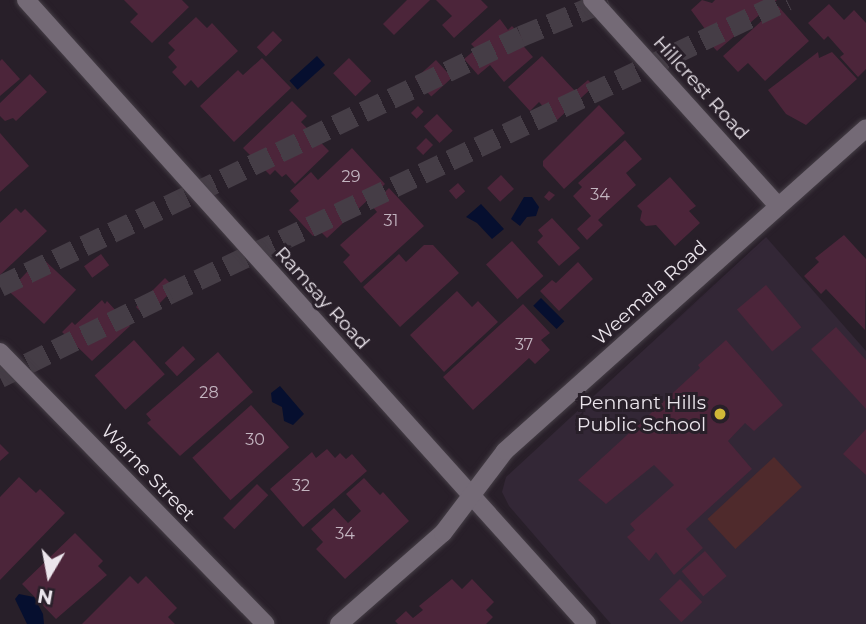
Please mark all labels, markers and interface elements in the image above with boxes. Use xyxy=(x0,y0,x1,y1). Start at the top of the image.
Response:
street label: Hillcrest Road xyxy=(648,31,754,145)
house number: 29 xyxy=(342,167,360,187)
house number: 34 xyxy=(590,185,610,205)
house number: 31 xyxy=(384,211,398,231)
street label: Weemala Road xyxy=(588,236,712,350)
street label: Ramsay Road xyxy=(270,242,374,354)
house number: 37 xyxy=(515,335,533,355)
house number: 28 xyxy=(199,383,219,403)
place label: Pennant Hills Public School xyxy=(577,392,706,436)
marker: Pennant Hills Public School xyxy=(712,406,728,422)
street label: Warne Street xyxy=(96,420,200,526)
house number: 30 xyxy=(245,430,265,450)
house number: 32 xyxy=(292,476,310,496)
house number: 34 xyxy=(335,524,355,544)
north arrow xyxy=(14,540,84,610)
text: N xyxy=(36,584,55,609)

